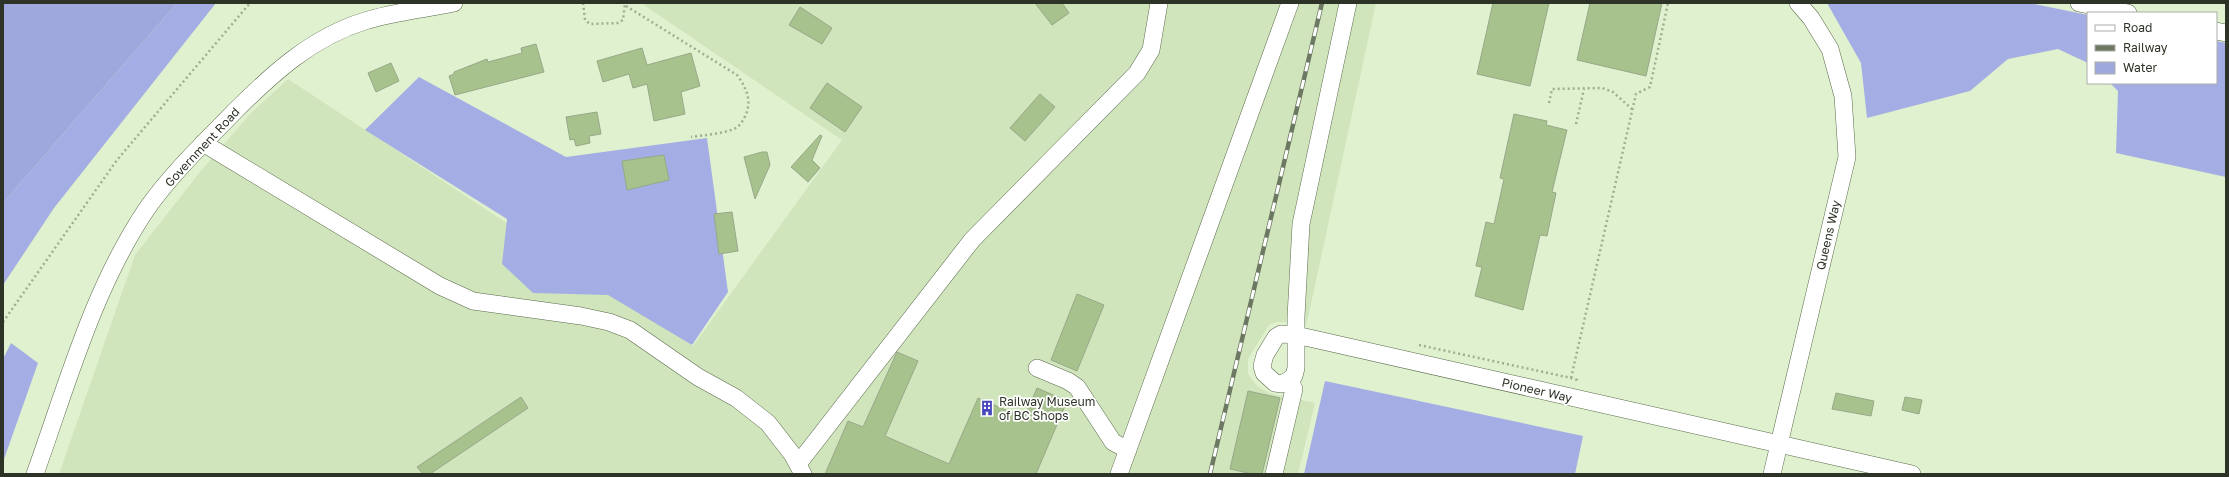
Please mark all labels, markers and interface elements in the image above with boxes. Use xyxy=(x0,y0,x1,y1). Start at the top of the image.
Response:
legend xyxy=(2087,12,2217,84)
text: Road xyxy=(2123,20,2152,35)
text: Railway xyxy=(2123,40,2168,55)
text: Water xyxy=(2123,60,2157,75)
street label: Government Road xyxy=(161,104,243,190)
street label: Queens Way xyxy=(1813,198,1843,271)
street label: Pioneer Way xyxy=(1500,375,1574,405)
place label: Railway Museum of BC Shops xyxy=(999,394,1095,423)
building icon: Railway Museum of BC Shops xyxy=(978,399,996,417)

